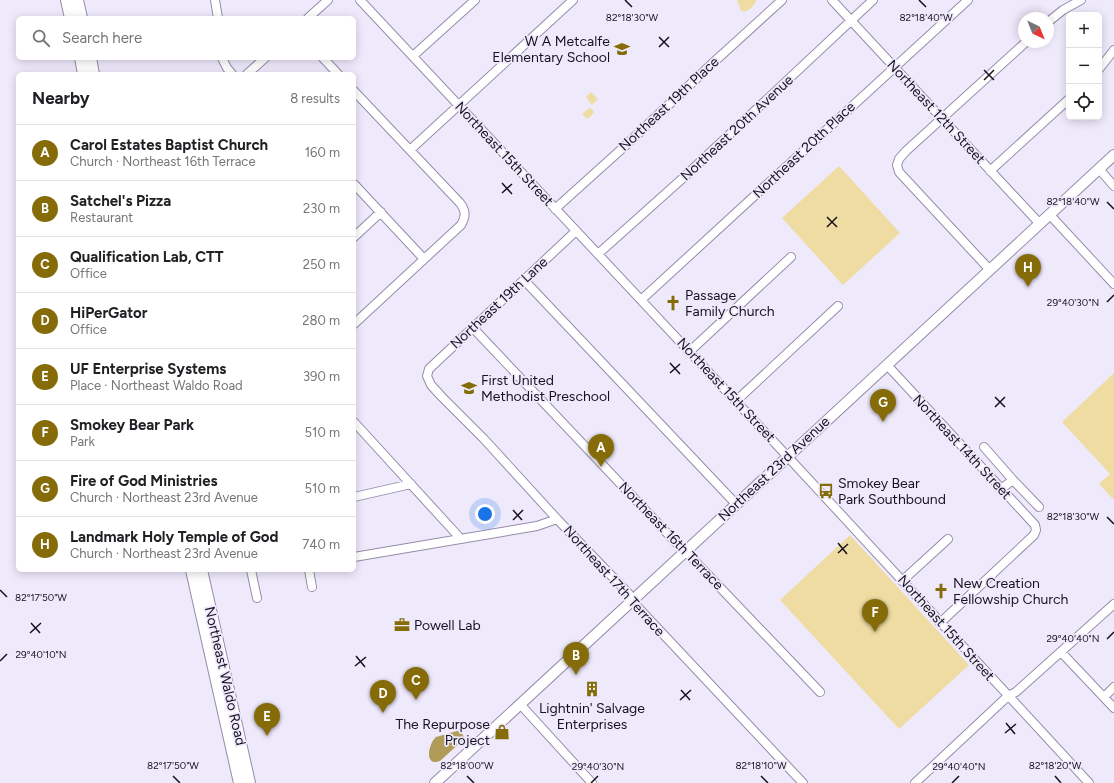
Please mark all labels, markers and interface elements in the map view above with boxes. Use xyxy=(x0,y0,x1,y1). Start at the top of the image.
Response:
text: 82°18'30"W xyxy=(606,11,659,24)
text: 82°18'40"W xyxy=(899,11,953,24)
north arrow xyxy=(1018,12,1054,48)
map controls xyxy=(1066,12,1102,120)
button: + xyxy=(1066,12,1102,48)
search box xyxy=(16,16,356,60)
icon: search xyxy=(30,27,52,49)
text: Search here xyxy=(62,29,142,47)
place label: W A Metcalfe Elementary School xyxy=(492,33,610,66)
school or university icon: W A Metcalfe Elementary School xyxy=(613,40,631,58)
button: − xyxy=(1066,48,1102,84)
street label: Northeast 19th Place xyxy=(615,53,723,155)
street label: Northeast 12th Street xyxy=(883,56,989,168)
street label: Northeast 20th Avenue xyxy=(677,71,797,185)
button: locate xyxy=(1066,84,1102,120)
text: Nearby xyxy=(32,88,90,108)
text: 8 results xyxy=(290,91,340,106)
street label: Northeast 15th Street xyxy=(451,98,557,210)
street label: Northeast 20th Place xyxy=(749,98,859,202)
text: Carol Estates Baptist Church xyxy=(70,136,268,154)
text: A xyxy=(40,145,50,160)
text: 160 m xyxy=(305,145,340,160)
text: Church · Northeast 16th Terrace xyxy=(70,154,256,169)
text: Satchel's Pizza xyxy=(70,192,171,210)
text: 82°18'40"W xyxy=(1046,195,1100,208)
text: B xyxy=(41,201,49,216)
text: 230 m xyxy=(303,201,340,216)
text: Restaurant xyxy=(70,210,133,225)
text: Qualification Lab, CTT xyxy=(70,248,224,266)
street label: Northeast 19th Lane xyxy=(447,253,551,353)
pin: H xyxy=(1015,254,1041,287)
text: C xyxy=(40,257,50,272)
text: 250 m xyxy=(303,257,340,272)
text: Office xyxy=(70,266,107,281)
place label: Passage Family Church xyxy=(685,287,775,320)
church icon: Passage Family Church xyxy=(664,294,682,312)
text: 29°40'30"N xyxy=(1047,296,1099,309)
text: HiPerGator xyxy=(70,304,148,322)
text: D xyxy=(40,313,50,328)
text: 280 m xyxy=(302,313,340,328)
text: Office xyxy=(70,322,107,337)
street label: Northeast 15th Street xyxy=(673,334,779,446)
text: UF Enterprise Systems xyxy=(70,360,226,378)
text: E xyxy=(41,369,49,384)
text: 390 m xyxy=(303,369,340,384)
place label: First United Methodist Preschool xyxy=(481,372,610,405)
text: Place · Northeast Waldo Road xyxy=(70,378,243,393)
school or university icon: First United Methodist Preschool xyxy=(460,379,478,397)
pin: G xyxy=(870,389,896,422)
street label: Northeast 14th Street xyxy=(909,391,1015,503)
street label: Northeast 23rd Avenue xyxy=(715,413,833,525)
text: Smokey Bear Park xyxy=(70,416,194,434)
text: F xyxy=(41,425,49,440)
text: 510 m xyxy=(305,425,340,440)
text: Park xyxy=(70,434,95,449)
pin: A xyxy=(588,434,614,467)
text: Fire of God Ministries xyxy=(70,472,218,490)
place label: Smokey Bear Park Southbound xyxy=(838,475,946,508)
street label: Northeast 16th Terrace xyxy=(615,478,727,594)
text: G xyxy=(40,481,50,496)
text: 510 m xyxy=(305,481,340,496)
bus stop icon: Smokey Bear Park Southbound xyxy=(817,482,835,500)
text: Church · Northeast 23rd Avenue xyxy=(70,490,258,505)
your location xyxy=(475,504,495,524)
text: 82°18'30"W xyxy=(1047,510,1100,523)
street label: Northeast 17th Terrace xyxy=(560,522,668,640)
text: Landmark Holy Temple of God xyxy=(70,528,278,546)
text: H xyxy=(40,537,50,552)
text: 740 m xyxy=(302,537,340,552)
text: Church · Northeast 23rd Avenue xyxy=(70,546,258,561)
street label: Northeast 15th Street xyxy=(894,572,998,684)
place label: New Creation Fellowship Church xyxy=(953,575,1069,608)
church icon: New Creation Fellowship Church xyxy=(932,582,950,600)
text: 82°17'50"W xyxy=(15,591,67,604)
pin: F xyxy=(862,599,888,632)
street label: Northeast Waldo Road xyxy=(201,605,249,747)
office icon: Powell Lab xyxy=(393,616,411,634)
place label: Powell Lab xyxy=(414,617,481,634)
text: 29°40'40"N xyxy=(1046,632,1100,645)
pin: B xyxy=(563,642,589,675)
text: 29°40'10"N xyxy=(15,648,67,661)
pin: C xyxy=(403,667,429,700)
pin: D xyxy=(370,680,396,713)
building icon: Lightnin' Salvage Enterprises xyxy=(583,680,601,698)
place label: Lightnin' Salvage Enterprises xyxy=(539,700,645,733)
pin: E xyxy=(254,703,280,736)
place label: The Repurpose Project xyxy=(396,716,490,749)
shop icon: The Repurpose Project xyxy=(493,723,511,741)
text: 82°17'50"W xyxy=(147,759,199,772)
text: 82°18'00"W xyxy=(440,759,494,772)
text: 82°18'10"W xyxy=(735,759,787,772)
text: 82°18'20"W xyxy=(1029,759,1082,772)
text: 29°40'30"N xyxy=(572,760,624,773)
text: 29°40'40"N xyxy=(932,760,986,773)

